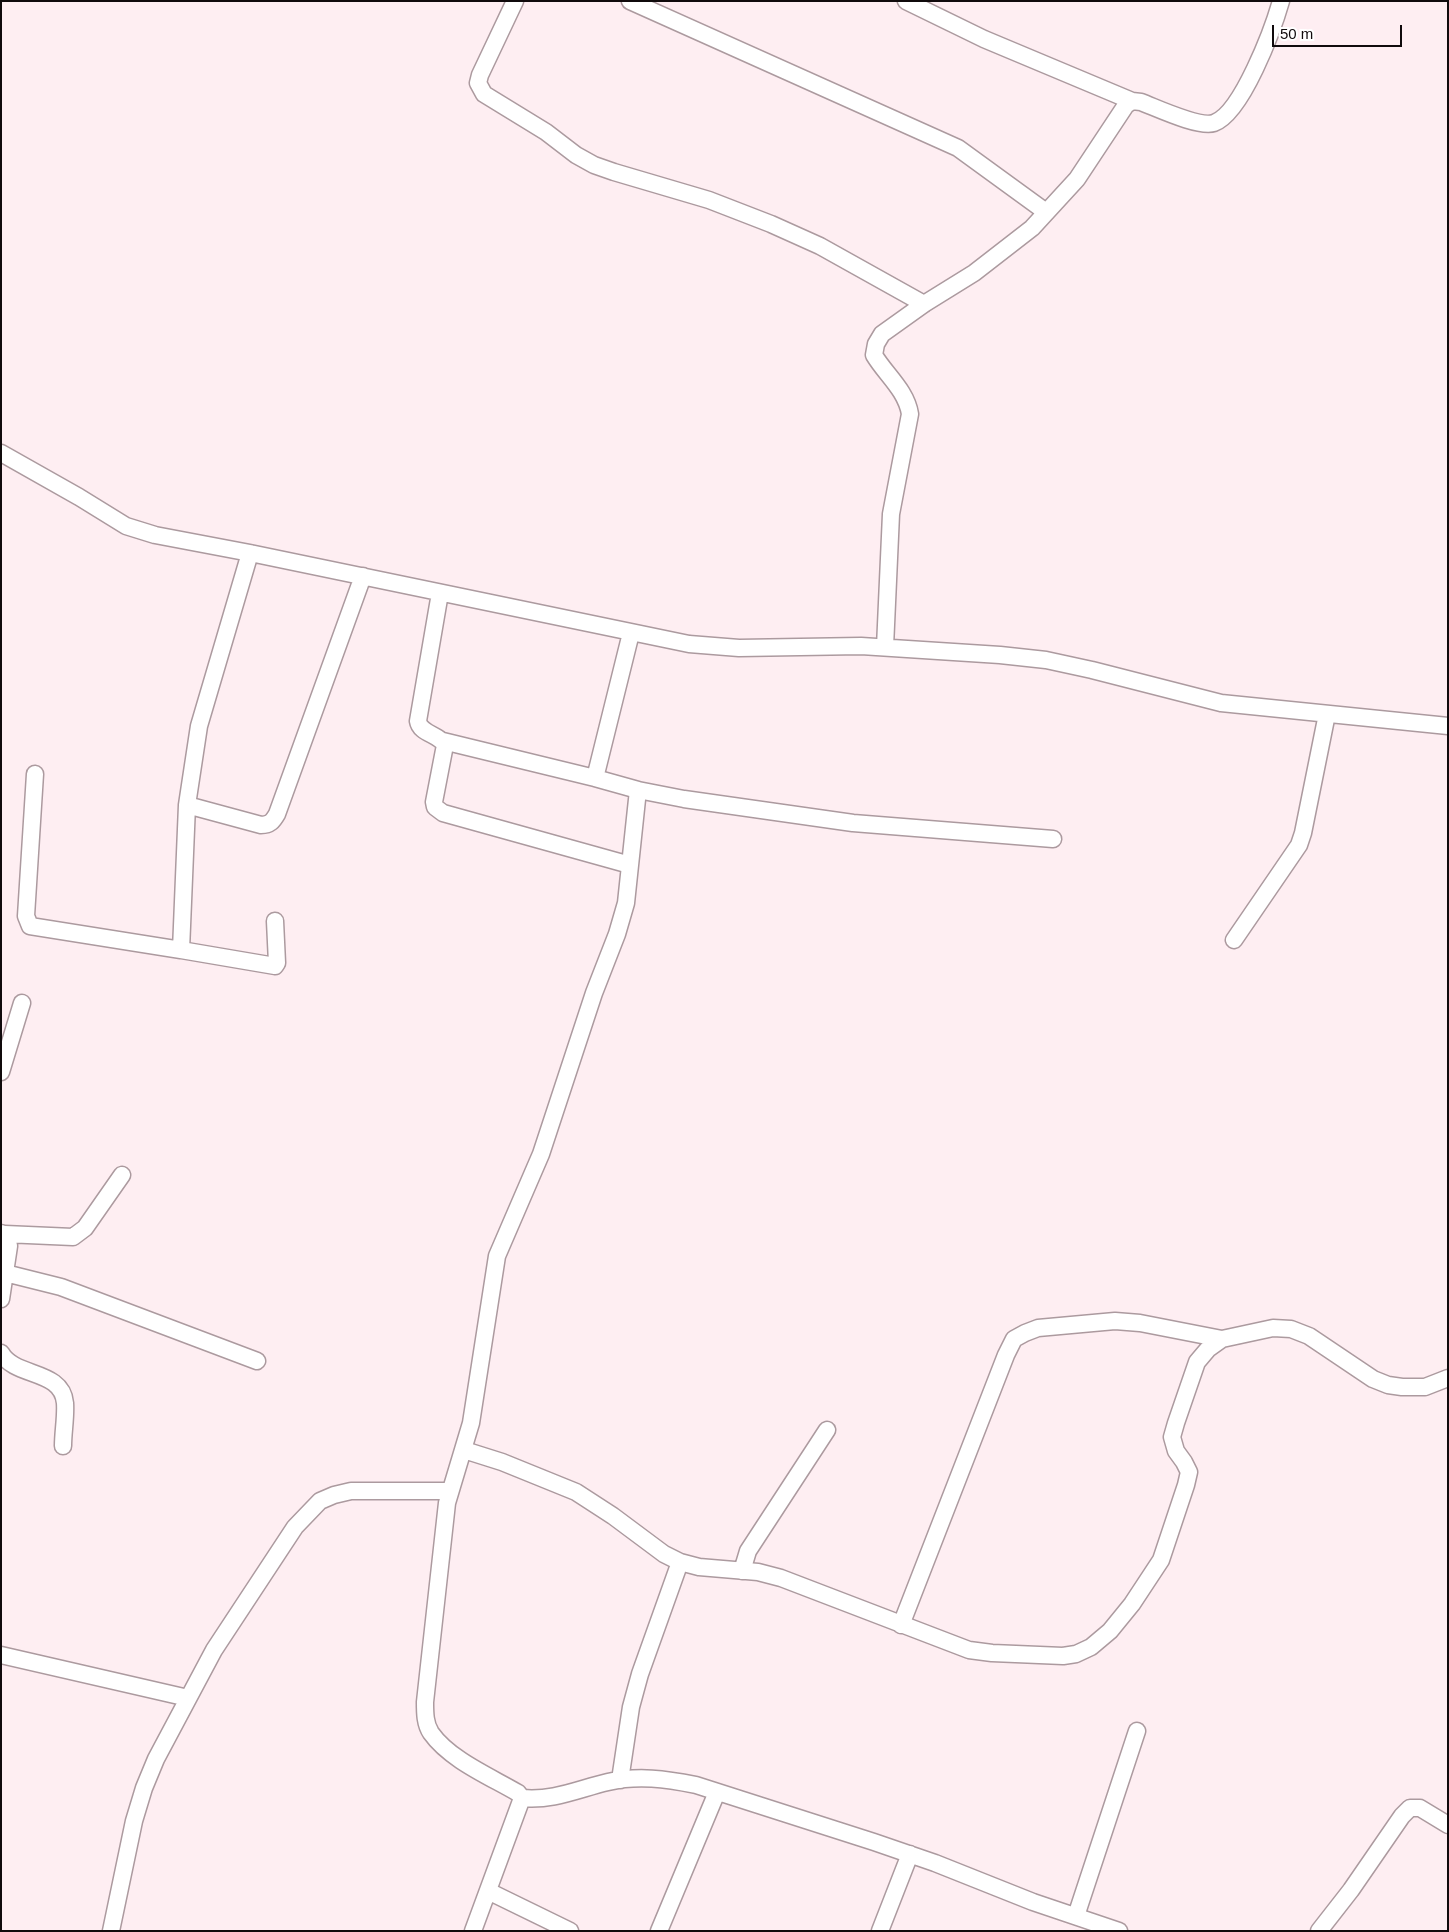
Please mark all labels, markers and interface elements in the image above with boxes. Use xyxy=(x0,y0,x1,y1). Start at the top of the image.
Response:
scale bar xyxy=(1274,15,1404,47)
text: 50 m xyxy=(1280,25,1313,42)

